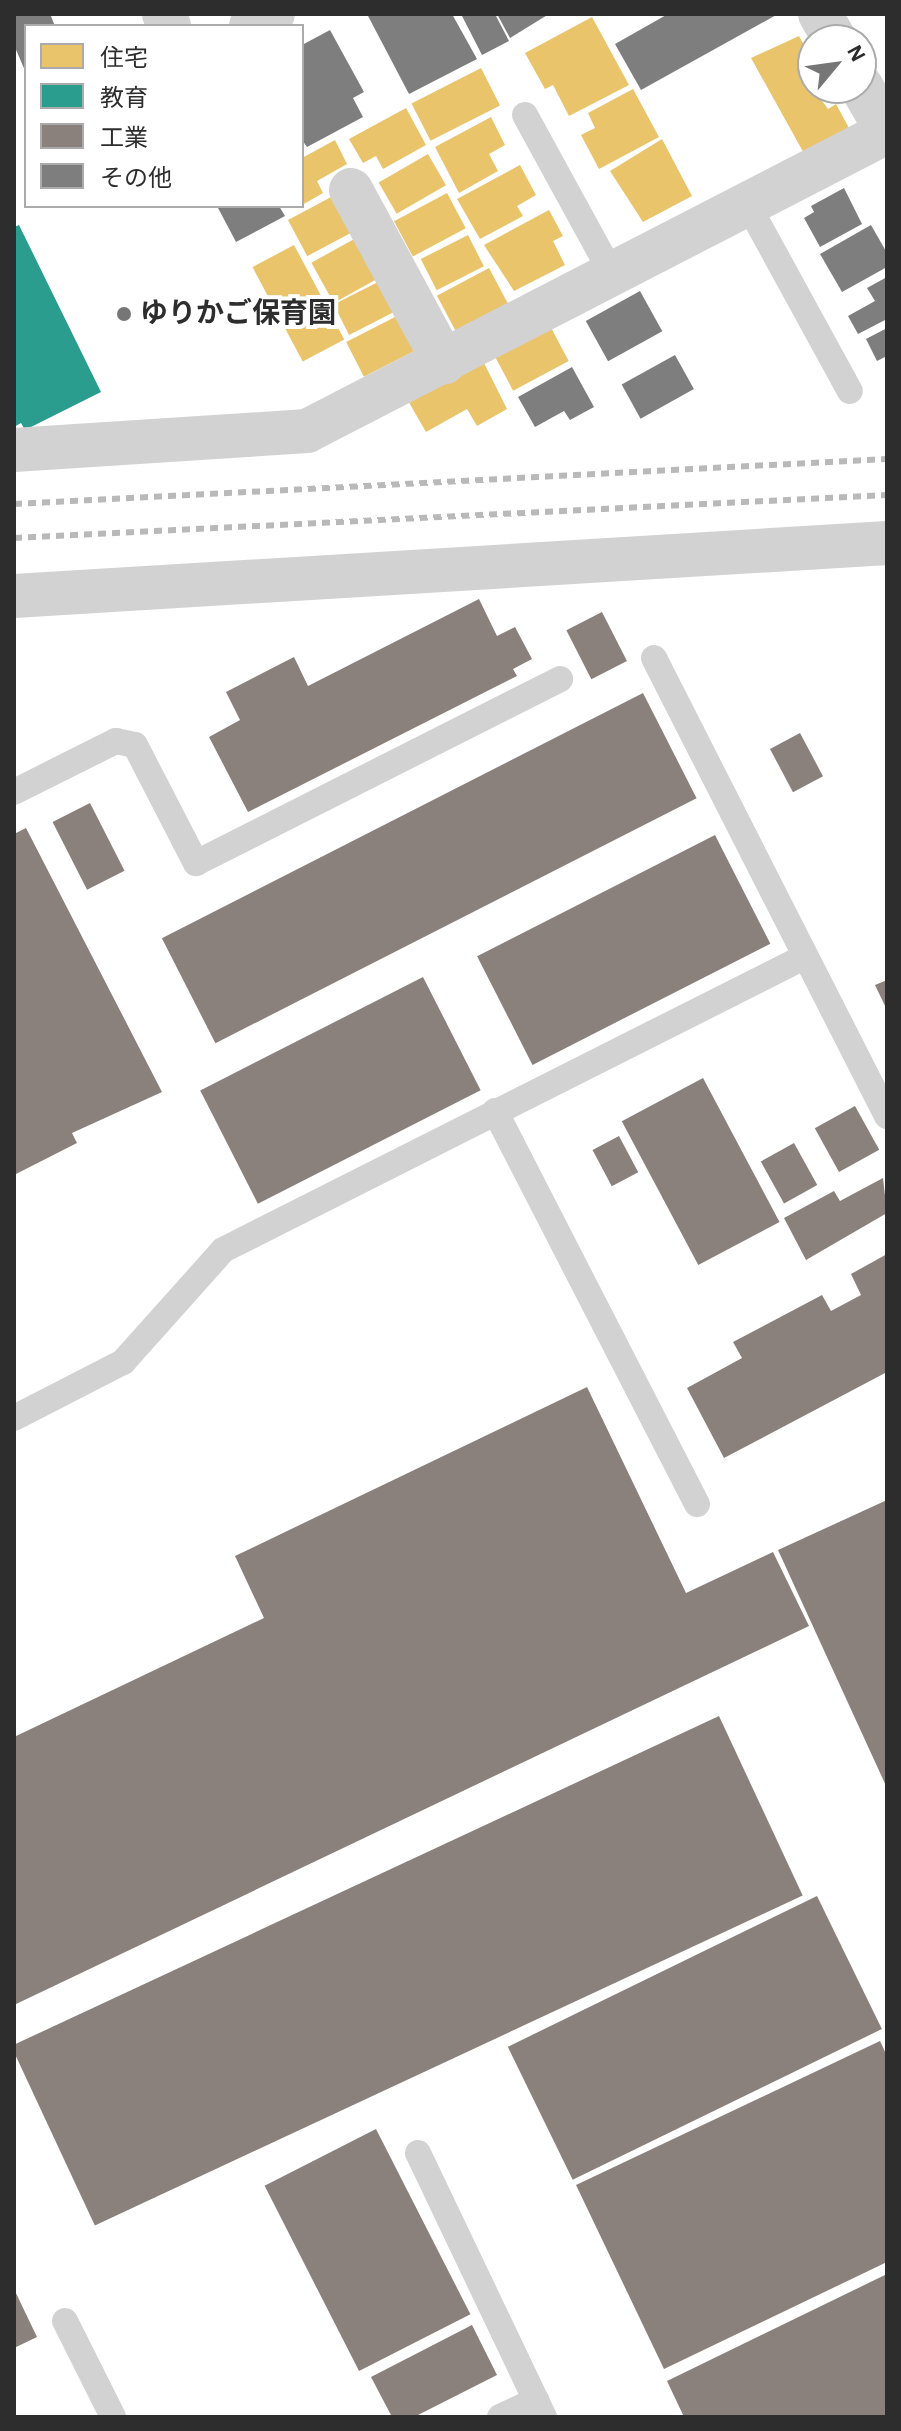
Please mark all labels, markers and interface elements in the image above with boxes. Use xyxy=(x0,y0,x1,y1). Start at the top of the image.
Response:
legend xyxy=(24,24,304,208)
north arrow xyxy=(797,24,877,104)
text: N xyxy=(843,41,870,65)
text: 住宅 xyxy=(100,47,148,71)
text: 教育 xyxy=(100,87,148,111)
text: 工業 xyxy=(100,127,148,151)
text: その他 xyxy=(100,167,172,191)
place label: ゆりかご保育園 xyxy=(140,297,336,331)
marker: ゆりかご保育園 xyxy=(115,305,133,323)

